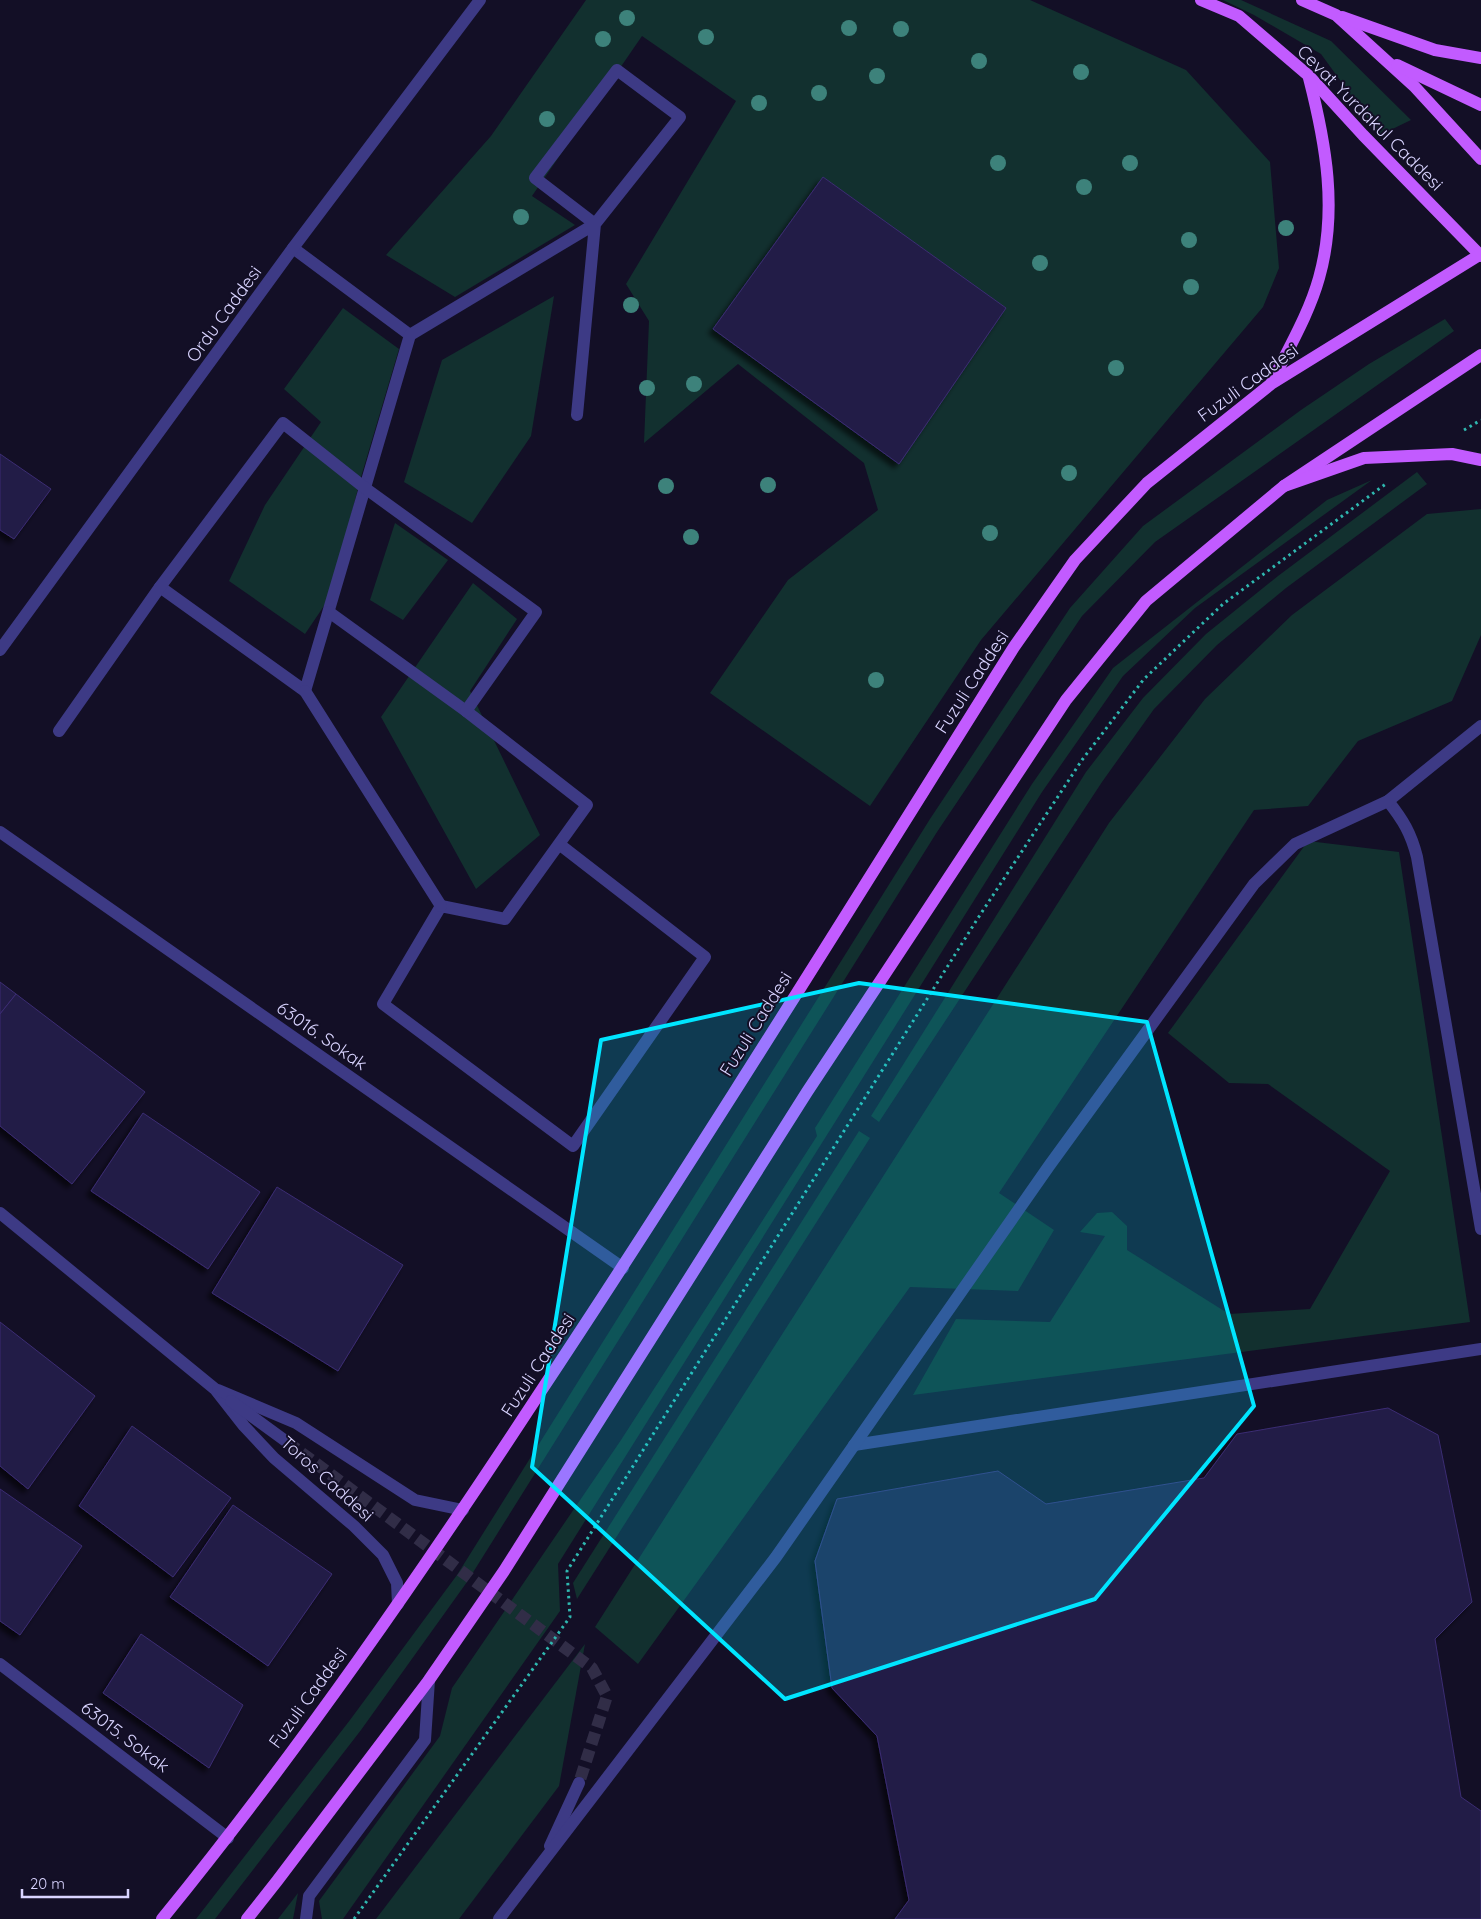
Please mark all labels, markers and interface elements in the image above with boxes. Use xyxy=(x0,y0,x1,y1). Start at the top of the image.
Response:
street label: Cevat Yurdakul Caddesi xyxy=(1292,40,1448,196)
street label: Ordu Caddesi xyxy=(181,261,266,366)
street label: Fuzuli Caddesi xyxy=(1193,338,1303,427)
street label: Fuzuli Caddesi xyxy=(930,626,1014,738)
street label: Fuzuli Caddesi xyxy=(714,967,797,1080)
street label: 63016. Sokak xyxy=(273,996,372,1075)
street label: Fuzuli Caddesi xyxy=(496,1309,580,1421)
street label: Toros Caddesi xyxy=(276,1431,379,1526)
street label: Fuzuli Caddesi xyxy=(263,1643,352,1753)
street label: 63015. Sokak xyxy=(76,1696,174,1777)
scale bar xyxy=(22,1866,129,1898)
text: 20 m xyxy=(30,1874,65,1893)

